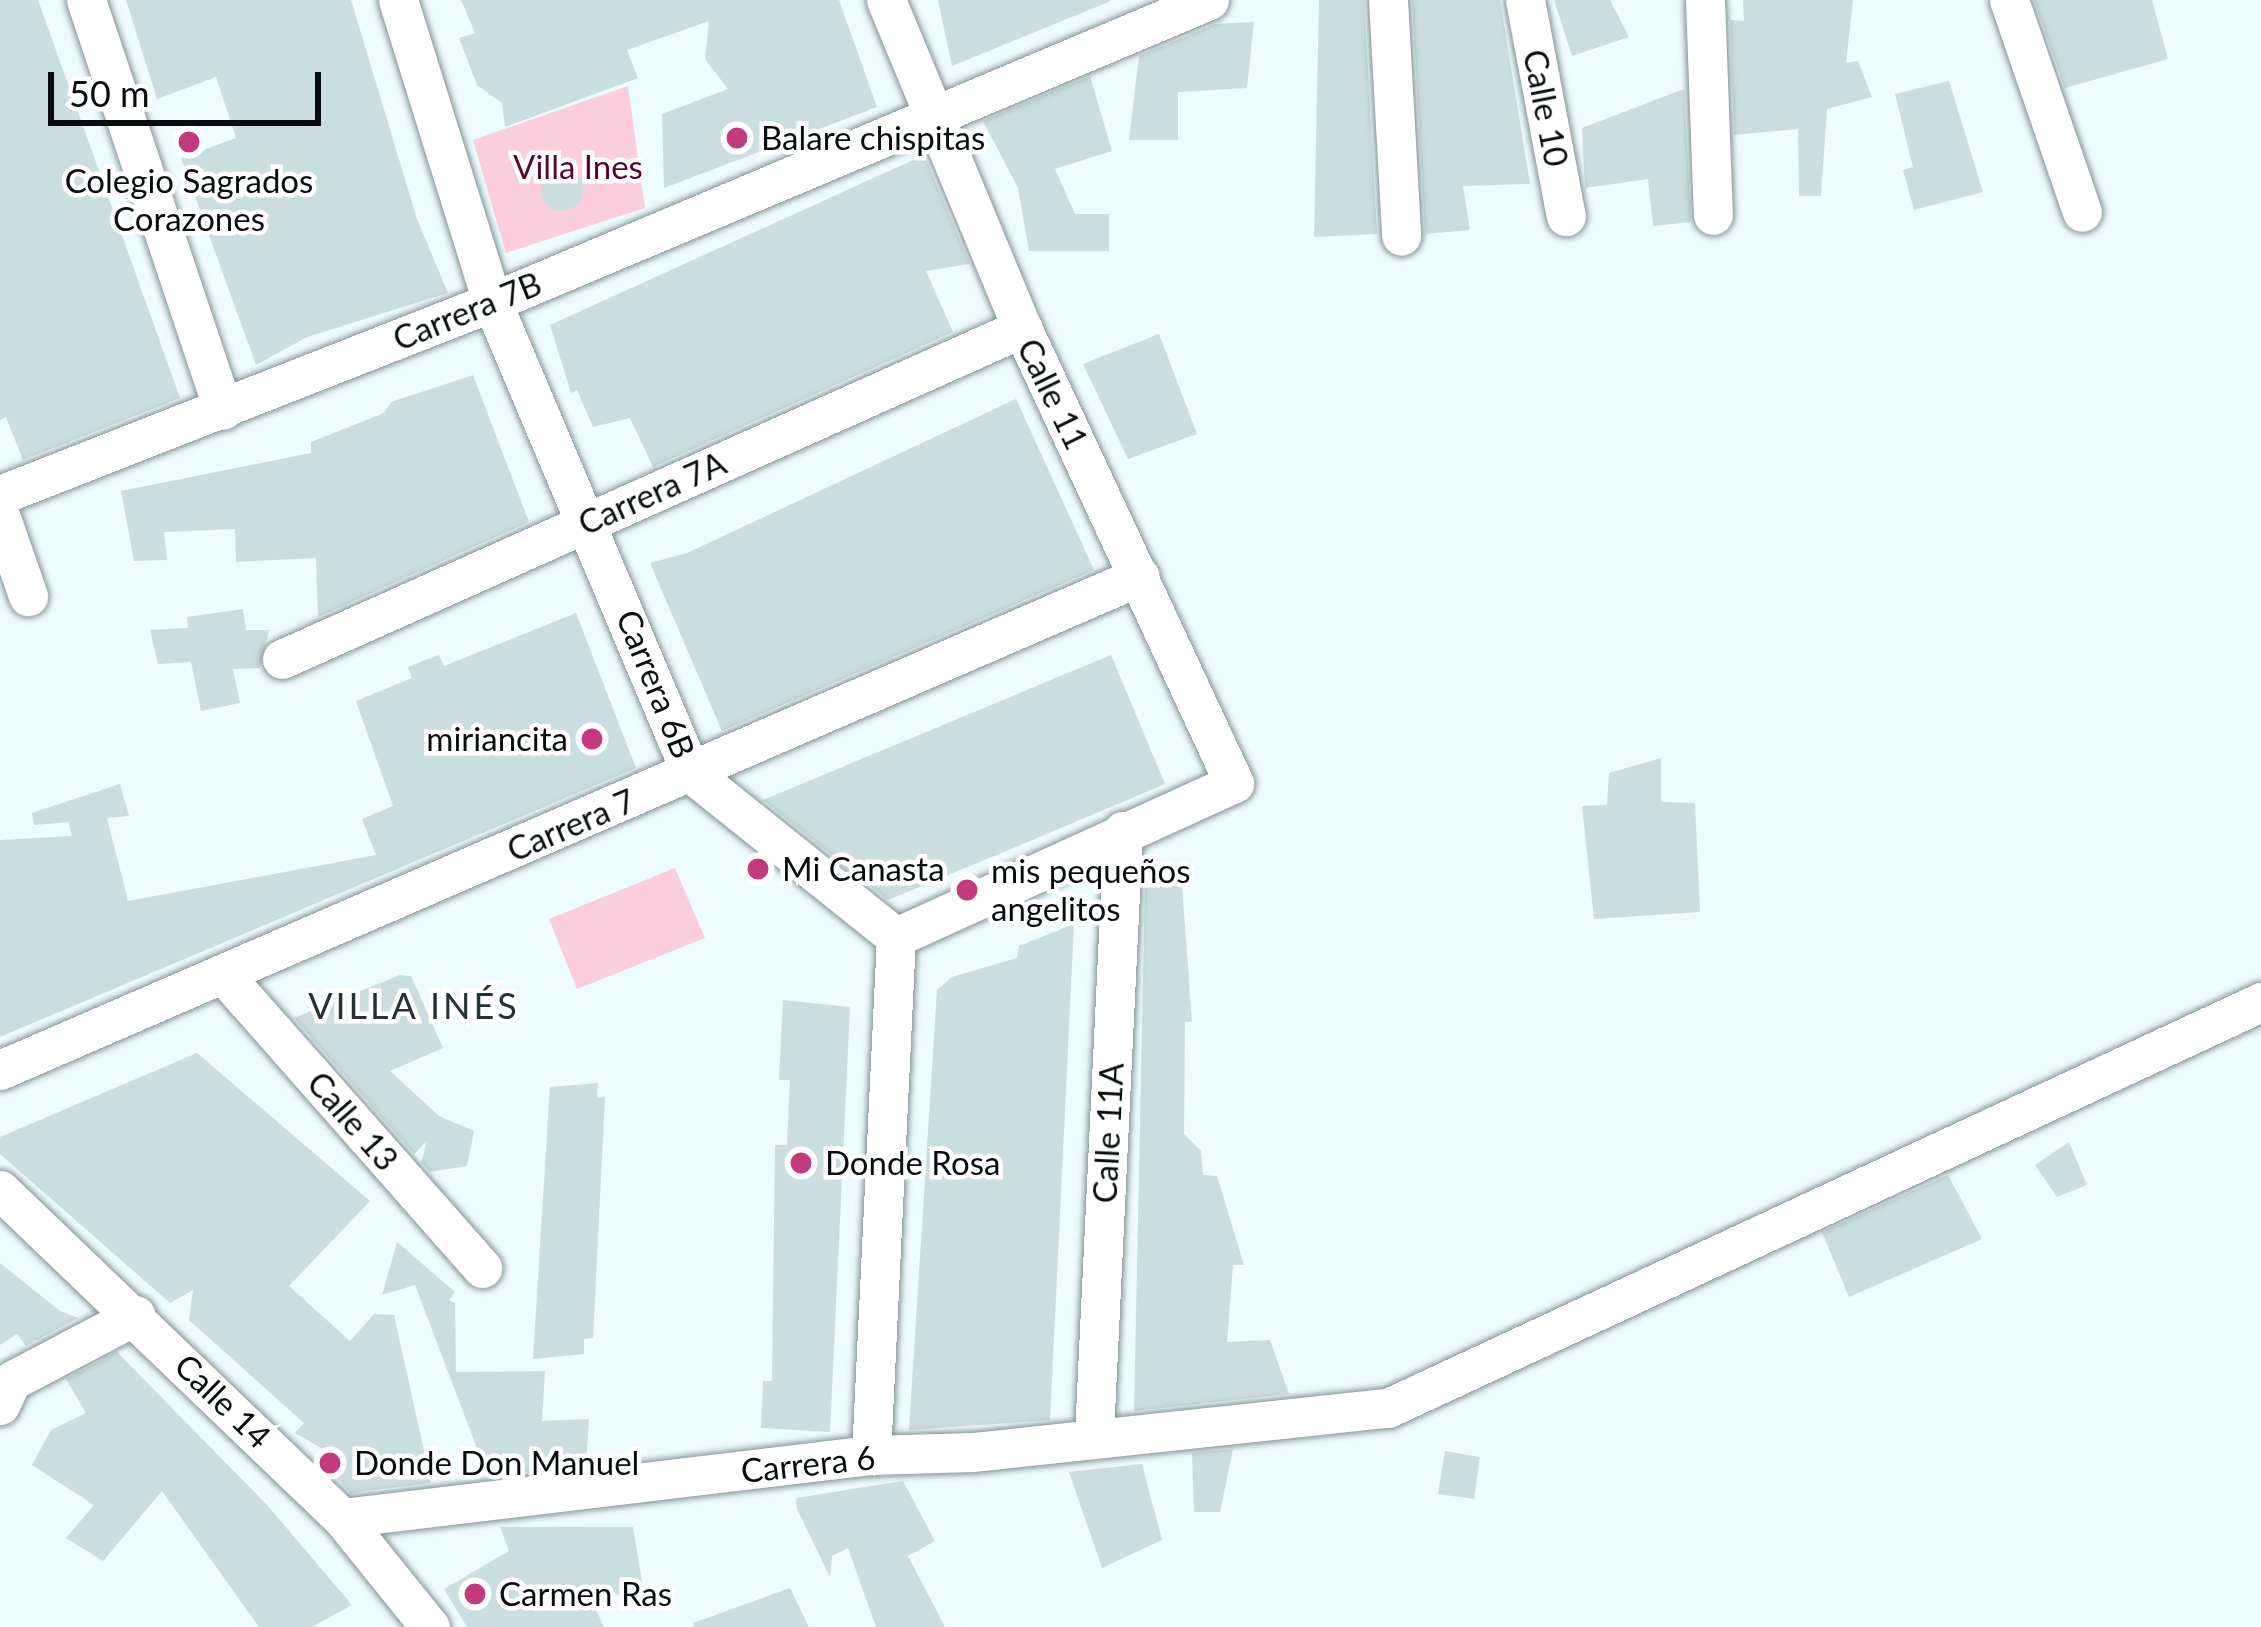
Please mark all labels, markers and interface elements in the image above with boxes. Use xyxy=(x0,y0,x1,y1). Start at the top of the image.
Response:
street label: Calle 10 xyxy=(1515,46,1577,170)
scale bar xyxy=(54,48,327,122)
text: 50 m xyxy=(69,71,150,115)
place label: Balare chispitas xyxy=(761,118,985,158)
marker: Balare chispitas xyxy=(724,125,750,151)
marker: Colegio Sagrados Corazones xyxy=(176,129,202,155)
park label: Villa Ines xyxy=(513,147,643,187)
place label: Colegio Sagrados Corazones xyxy=(65,161,313,239)
street label: Carrera 7B xyxy=(387,263,547,359)
street label: Calle 11 xyxy=(1009,332,1097,456)
street label: Carrera 7A xyxy=(572,443,732,543)
street label: Carrera 6B xyxy=(608,604,704,764)
place label: miriancita xyxy=(426,719,568,759)
marker: miriancita xyxy=(579,726,605,752)
street label: Carrera 7 xyxy=(501,780,641,870)
place label: Mi Canasta xyxy=(782,849,945,889)
place label: mis pequeños angelitos xyxy=(991,851,1190,929)
marker: Mi Canasta xyxy=(745,856,771,882)
marker: mis pequeños angelitos xyxy=(954,877,980,903)
district label: VILLA INÉS xyxy=(308,984,520,1028)
street label: Calle 11A xyxy=(1085,1062,1131,1204)
street label: Calle 13 xyxy=(299,1063,407,1179)
place label: Donde Rosa xyxy=(825,1143,1000,1183)
marker: Donde Rosa xyxy=(788,1150,814,1176)
street label: Calle 14 xyxy=(167,1346,279,1456)
street label: Carrera 6 xyxy=(739,1437,877,1491)
place label: Donde Don Manuel xyxy=(354,1443,639,1483)
marker: Donde Don Manuel xyxy=(317,1450,343,1476)
place label: Carmen Ras xyxy=(499,1574,672,1614)
marker: Carmen Ras xyxy=(462,1581,488,1607)

